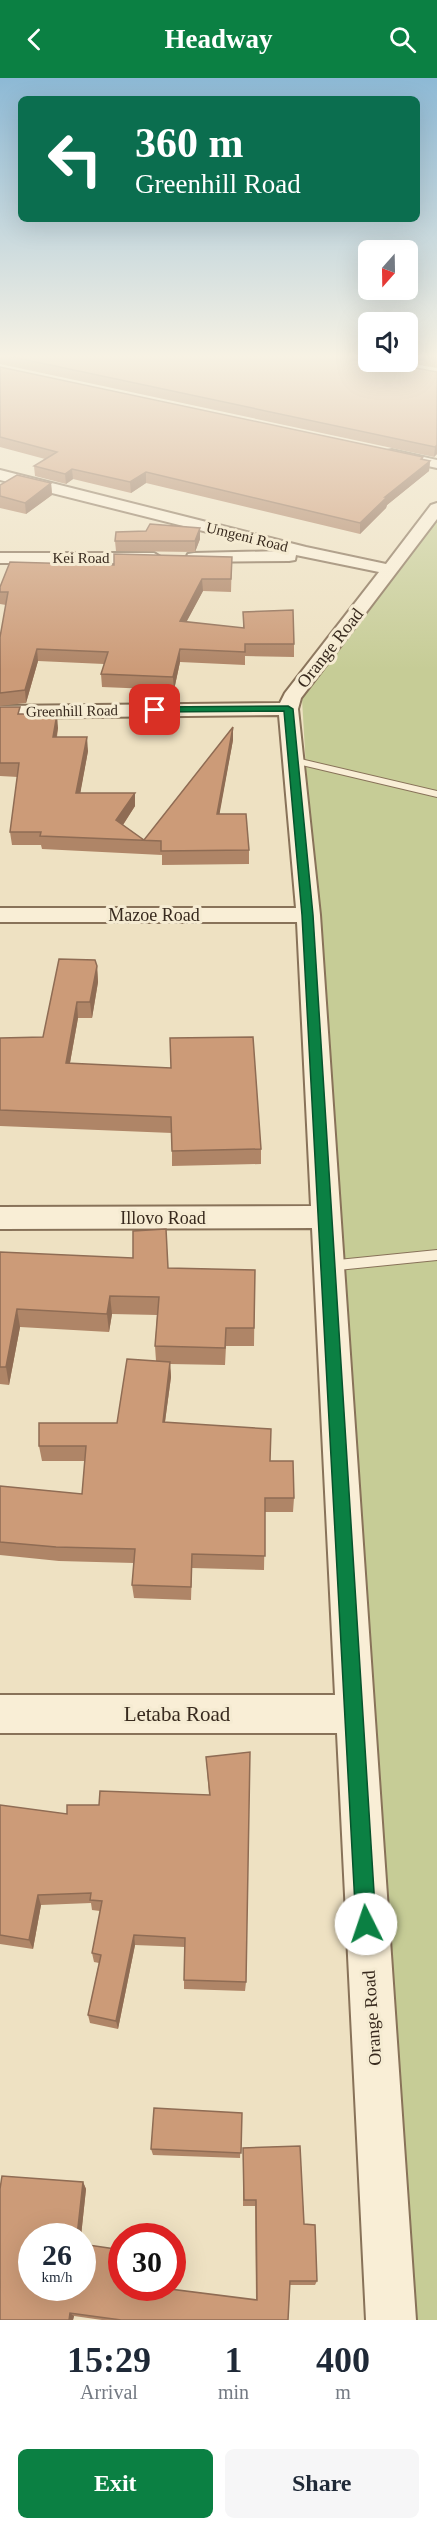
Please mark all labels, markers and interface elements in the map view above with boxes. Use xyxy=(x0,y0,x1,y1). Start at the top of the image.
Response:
icon: back xyxy=(18,23,51,56)
icon: search xyxy=(386,23,419,56)
text: Headway xyxy=(165,24,273,54)
icon: left xyxy=(36,120,114,198)
text: 360 m xyxy=(135,120,244,166)
text: Greenhill Road xyxy=(135,169,301,199)
north arrow xyxy=(358,240,418,300)
map controls xyxy=(358,240,418,372)
button: sound xyxy=(358,312,418,372)
street label: Umgeni Road xyxy=(204,519,290,555)
street label: Kei Road xyxy=(52,550,110,566)
street label: Orange Road xyxy=(293,604,367,692)
pin xyxy=(129,684,180,735)
icon: arrive xyxy=(138,693,171,726)
street label: Greenhill Road xyxy=(26,702,119,720)
street label: Mazoe Road xyxy=(108,905,200,925)
street label: Illovo Road xyxy=(120,1208,206,1228)
street label: Letaba Road xyxy=(124,1702,231,1726)
position arrow xyxy=(334,1892,398,1956)
street label: Orange Road xyxy=(359,1970,385,2066)
speed limit sign: 30 xyxy=(108,2223,186,2301)
text: 26 xyxy=(42,2238,72,2271)
text: km/h xyxy=(42,2269,72,2285)
text: 15:29 xyxy=(67,2340,151,2380)
text: 1 xyxy=(225,2340,243,2380)
text: 400 xyxy=(316,2340,370,2380)
text: Arrival xyxy=(80,2381,138,2403)
text: min xyxy=(218,2381,249,2403)
text: m xyxy=(335,2381,351,2403)
button: Exit xyxy=(18,2449,213,2518)
button: Share xyxy=(225,2449,419,2518)

